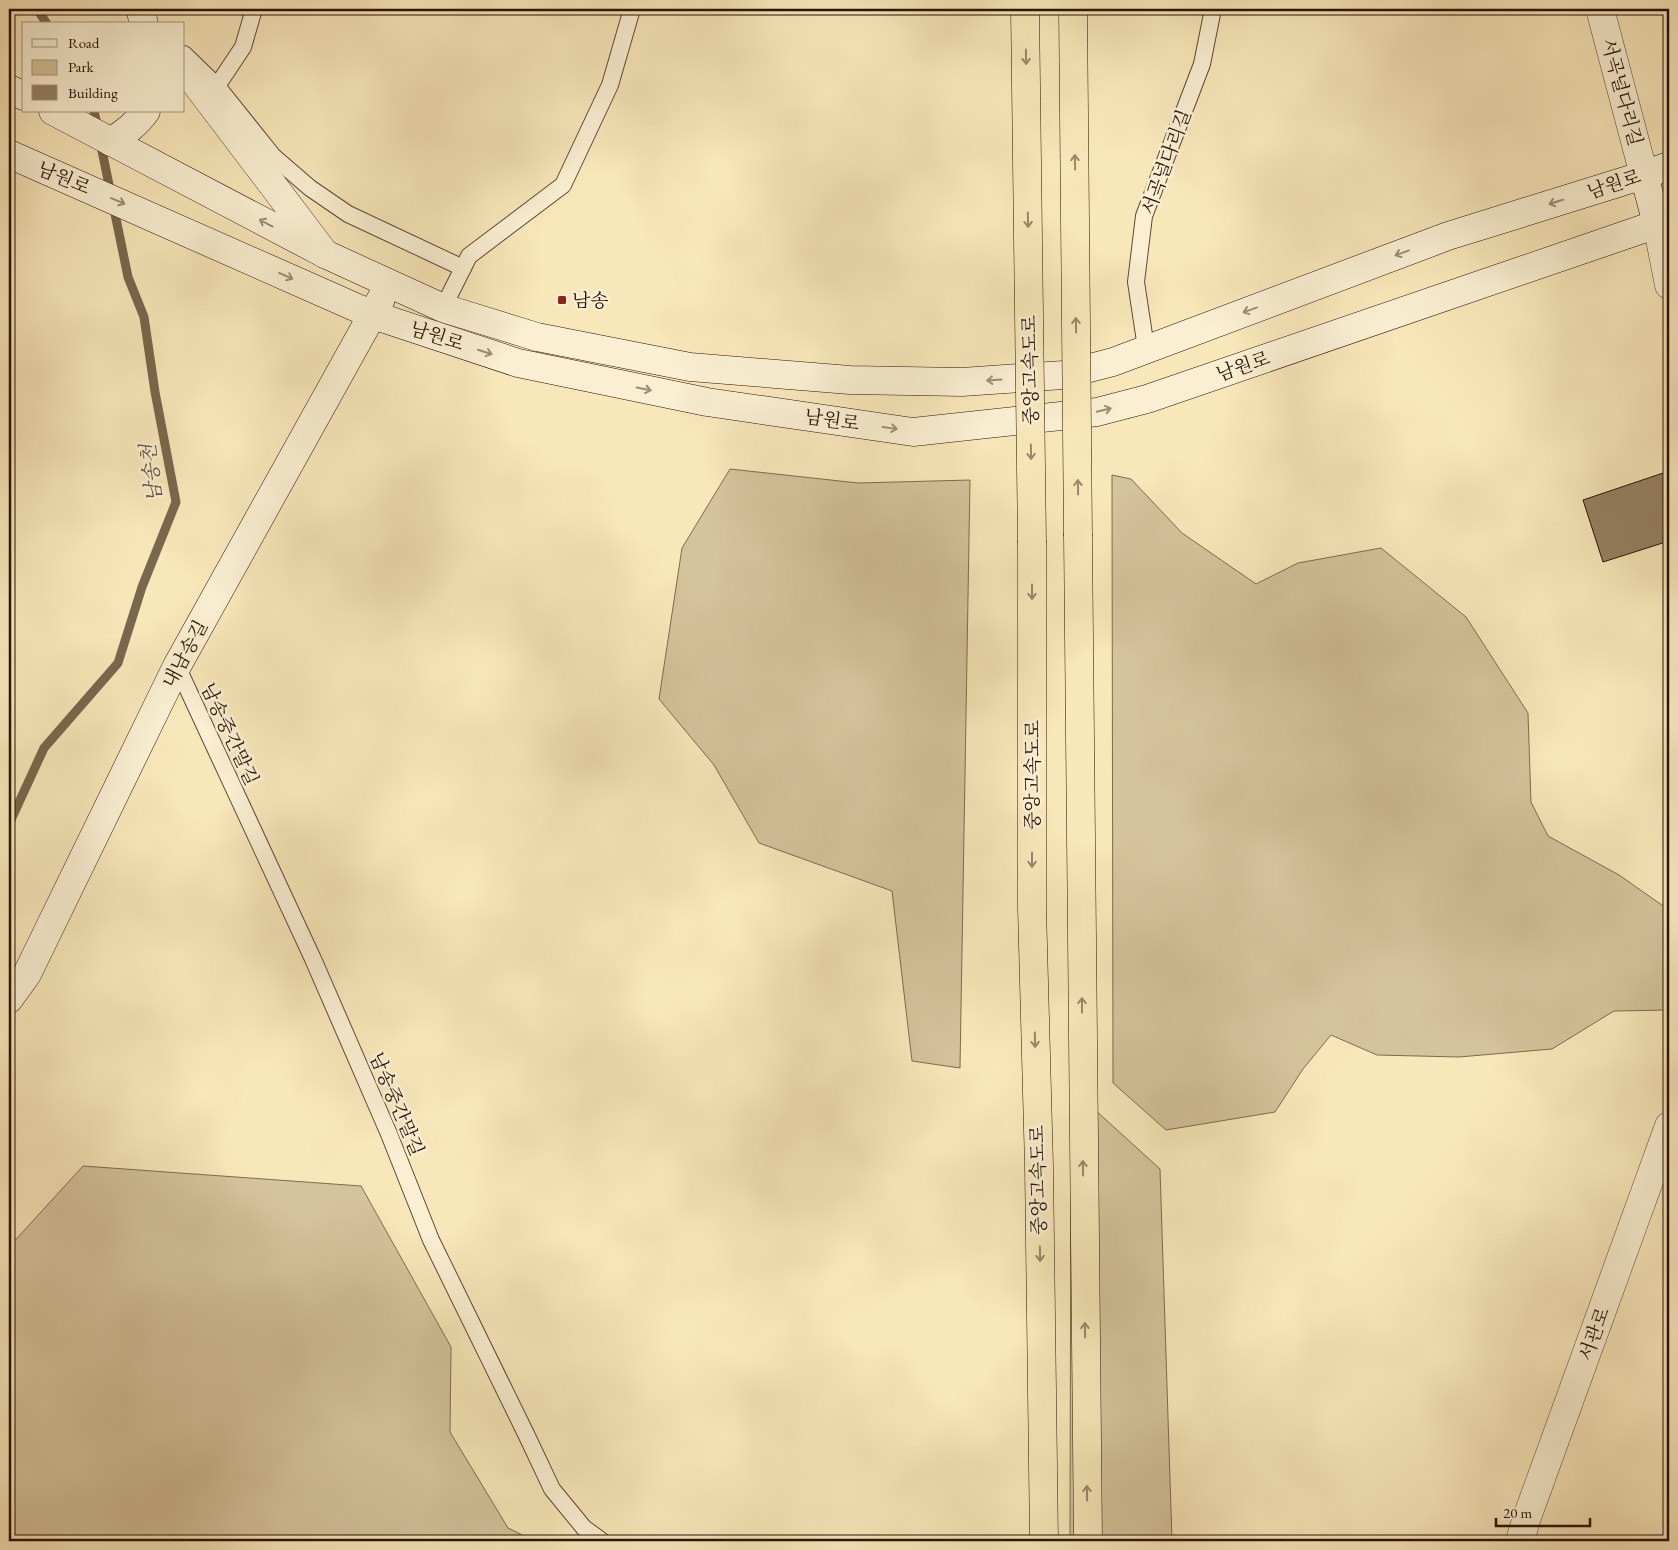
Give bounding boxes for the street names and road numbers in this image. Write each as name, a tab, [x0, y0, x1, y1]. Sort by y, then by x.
street label: 서곡널다리길	[1596, 36, 1648, 148]
street label: 서곡널다리길	[1135, 106, 1197, 218]
street label: 남원로	[34, 156, 94, 200]
street label: 남원로	[1584, 164, 1644, 204]
street label: 중앙고속도로	[1017, 315, 1043, 425]
street label: 남원로	[407, 316, 467, 356]
street label: 남원로	[1213, 345, 1273, 387]
street label: 남원로	[803, 404, 861, 436]
street label: 내남송길	[157, 616, 213, 692]
street label: 남송중간말길	[195, 679, 265, 789]
street label: 중앙고속도로	[1020, 720, 1045, 830]
street label: 남송중간말길	[364, 1048, 430, 1160]
street label: 중앙고속도로	[1025, 1125, 1051, 1235]
street label: 서관로	[1573, 1304, 1615, 1364]

